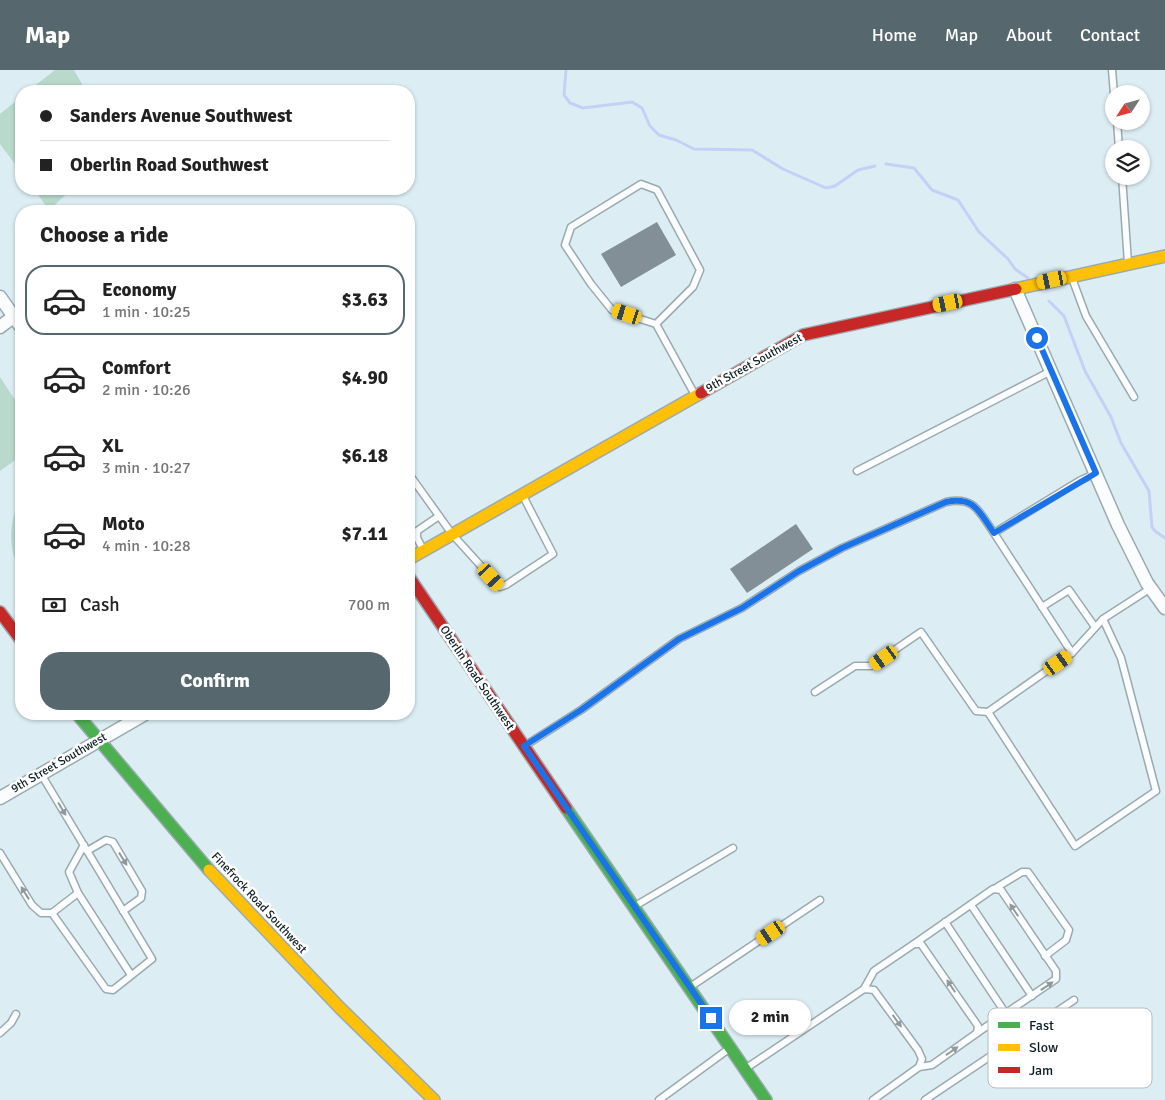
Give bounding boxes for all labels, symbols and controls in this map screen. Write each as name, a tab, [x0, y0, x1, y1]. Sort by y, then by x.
text: Map	[25, 20, 70, 50]
text: Home	[872, 24, 917, 46]
text: Map	[945, 24, 978, 46]
text: About	[1006, 24, 1052, 46]
text: Contact	[1080, 24, 1140, 46]
north arrow	[1105, 85, 1150, 130]
map controls	[1105, 85, 1150, 185]
text: Sanders Avenue Southwest	[70, 104, 292, 128]
button: layers	[1105, 140, 1150, 185]
text: Oberlin Road Southwest	[70, 153, 269, 177]
text: Choose a ride	[40, 221, 168, 248]
car	[1035, 270, 1068, 290]
icon: car	[42, 278, 87, 323]
text: Economy	[102, 278, 176, 302]
text: $3.63	[342, 288, 388, 312]
car	[931, 293, 964, 313]
text: 1 min · 10:25	[102, 302, 191, 322]
car	[610, 302, 643, 326]
route start	[1026, 327, 1048, 349]
street label: 9th Street Southwest	[703, 330, 805, 396]
icon: car	[42, 356, 87, 401]
text: Comfort	[102, 356, 171, 380]
text: $4.90	[342, 366, 388, 390]
text: 2 min · 10:26	[102, 380, 191, 400]
icon: car	[42, 434, 87, 479]
text: XL	[102, 434, 124, 458]
text: $6.18	[342, 444, 388, 468]
text: 3 min · 10:27	[102, 458, 191, 478]
icon: car	[42, 512, 87, 557]
text: Moto	[102, 512, 145, 536]
text: $7.11	[342, 522, 388, 546]
text: 4 min · 10:28	[102, 536, 191, 556]
car	[475, 561, 506, 593]
icon: cash	[40, 591, 68, 619]
text: Cash	[80, 593, 120, 617]
text: 700 m	[348, 595, 390, 615]
street label: Oberlin Road Southwest	[436, 623, 518, 733]
car	[867, 643, 900, 673]
car	[1041, 648, 1074, 678]
button: Confirm	[40, 652, 390, 710]
street label: 9th Street Southwest	[9, 730, 109, 796]
one-way arrow	[58, 803, 67, 816]
street label: Finefrock Road Southwest	[208, 849, 310, 957]
one-way arrow	[118, 853, 128, 866]
one-way arrow	[20, 886, 29, 899]
one-way arrow	[1010, 903, 1019, 916]
car	[754, 918, 787, 948]
one-way arrow	[946, 979, 956, 993]
one-way arrow	[1040, 981, 1053, 991]
callout: 2 min	[728, 1000, 811, 1036]
route end	[700, 1007, 722, 1029]
text: 2 min	[751, 1007, 789, 1027]
legend	[988, 1008, 1152, 1088]
one-way arrow	[892, 1014, 902, 1028]
text: Fast	[1029, 1017, 1054, 1034]
text: Slow	[1029, 1039, 1058, 1056]
one-way arrow	[945, 1046, 959, 1056]
text: Jam	[1029, 1062, 1053, 1079]

